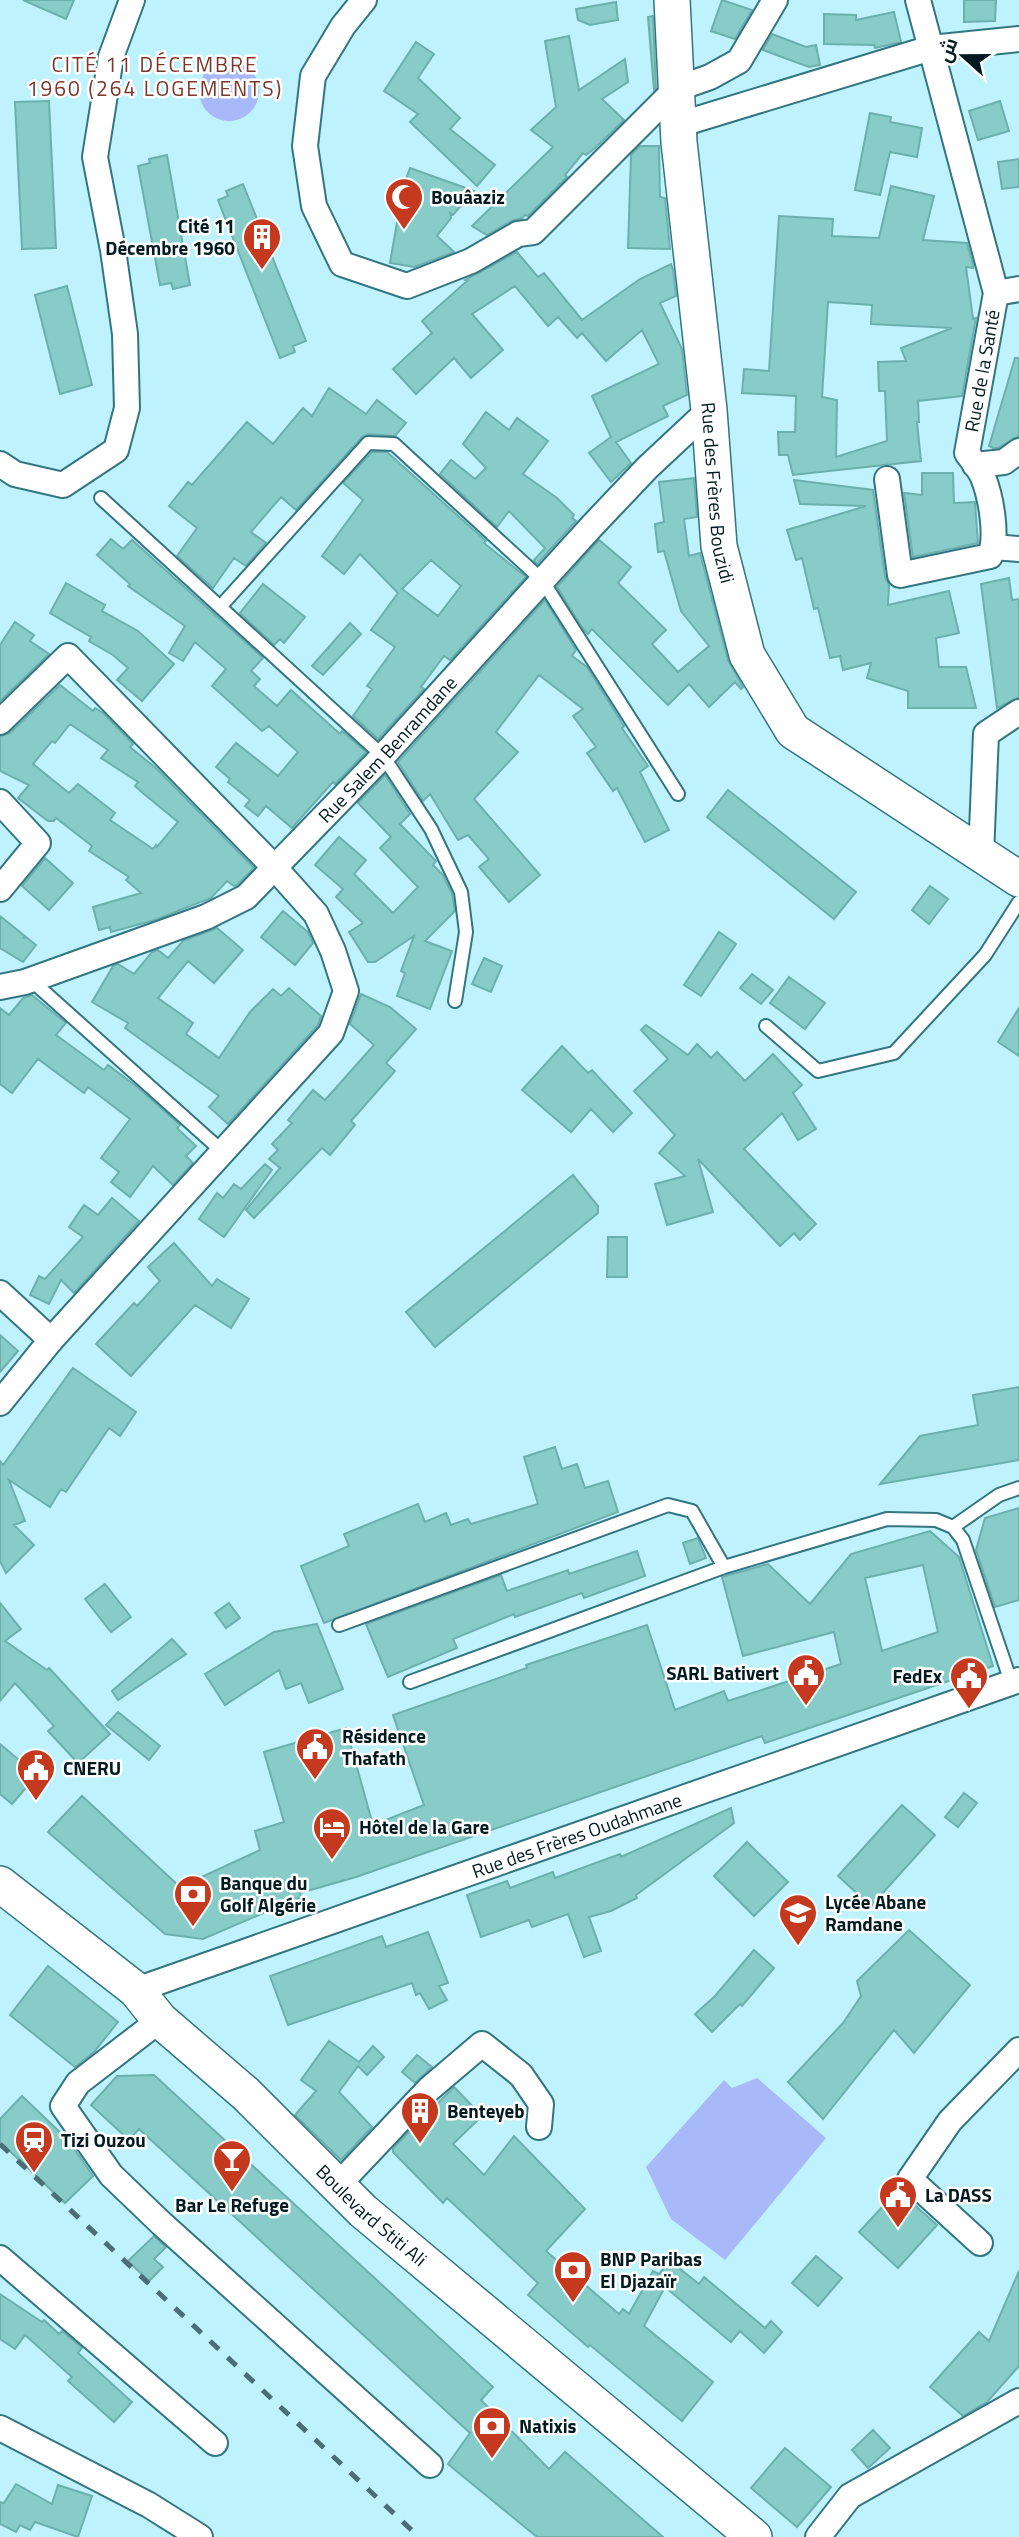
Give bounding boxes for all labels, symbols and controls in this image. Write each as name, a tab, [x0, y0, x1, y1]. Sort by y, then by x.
north arrow	[928, 21, 998, 91]
text: ش	[929, 33, 965, 66]
district label: CITÉ 11 DÉCEMBRE 1960 (264 LOGEMENTS)	[27, 48, 283, 104]
mosque icon: Bouâaziz	[383, 176, 425, 231]
place label: Bouâaziz	[431, 182, 505, 211]
place label: Cité 11 Décembre 1960	[105, 211, 235, 262]
building icon: Cité 11 Décembre 1960	[241, 216, 283, 271]
street label: Rue de la Santé	[956, 307, 1007, 434]
street label: Rue des Frères Bouzidi	[694, 401, 743, 586]
street label: Rue Salem Benramdane	[311, 669, 463, 829]
public building icon: SARL Bativert	[785, 1652, 827, 1707]
public building icon: FedEx	[948, 1655, 990, 1710]
place label: SARL Bativert	[666, 1658, 779, 1687]
place label: FedEx	[893, 1661, 942, 1690]
place label: Résidence Thafath	[342, 1721, 426, 1772]
public building icon: Résidence Thafath	[294, 1726, 336, 1781]
public building icon: CNERU	[15, 1747, 57, 1802]
place label: CNERU	[63, 1753, 121, 1782]
street label: Rue des Frères Oudahmane	[468, 1785, 685, 1885]
hotel icon: Hôtel de la Gare	[311, 1806, 353, 1861]
place label: Hôtel de la Gare	[359, 1812, 489, 1841]
place label: Banque du Golf Algérie	[220, 1868, 316, 1919]
bank icon: Banque du Golf Algérie	[172, 1873, 214, 1928]
place label: Lycée Abane Ramdane	[825, 1887, 927, 1938]
school or university icon: Lycée Abane Ramdane	[777, 1892, 819, 1947]
building icon: Benteyeb	[399, 2090, 441, 2145]
place label: Benteyeb	[447, 2096, 525, 2125]
station icon: Tizi Ouzou	[13, 2119, 55, 2174]
place label: Tizi Ouzou	[61, 2125, 146, 2154]
bar icon: Bar Le Refuge	[211, 2138, 253, 2193]
street label: Boulevard Stiti Ali	[310, 2157, 434, 2273]
public building icon: La DASS	[877, 2174, 919, 2229]
place label: La DASS	[925, 2180, 992, 2209]
place label: Bar Le Refuge	[175, 2190, 289, 2219]
place label: BNP Paribas El Djazaïr	[600, 2244, 702, 2295]
bank icon: BNP Paribas El Djazaïr	[552, 2249, 594, 2304]
bank icon: Natixis	[471, 2405, 513, 2460]
place label: Natixis	[519, 2411, 577, 2440]

